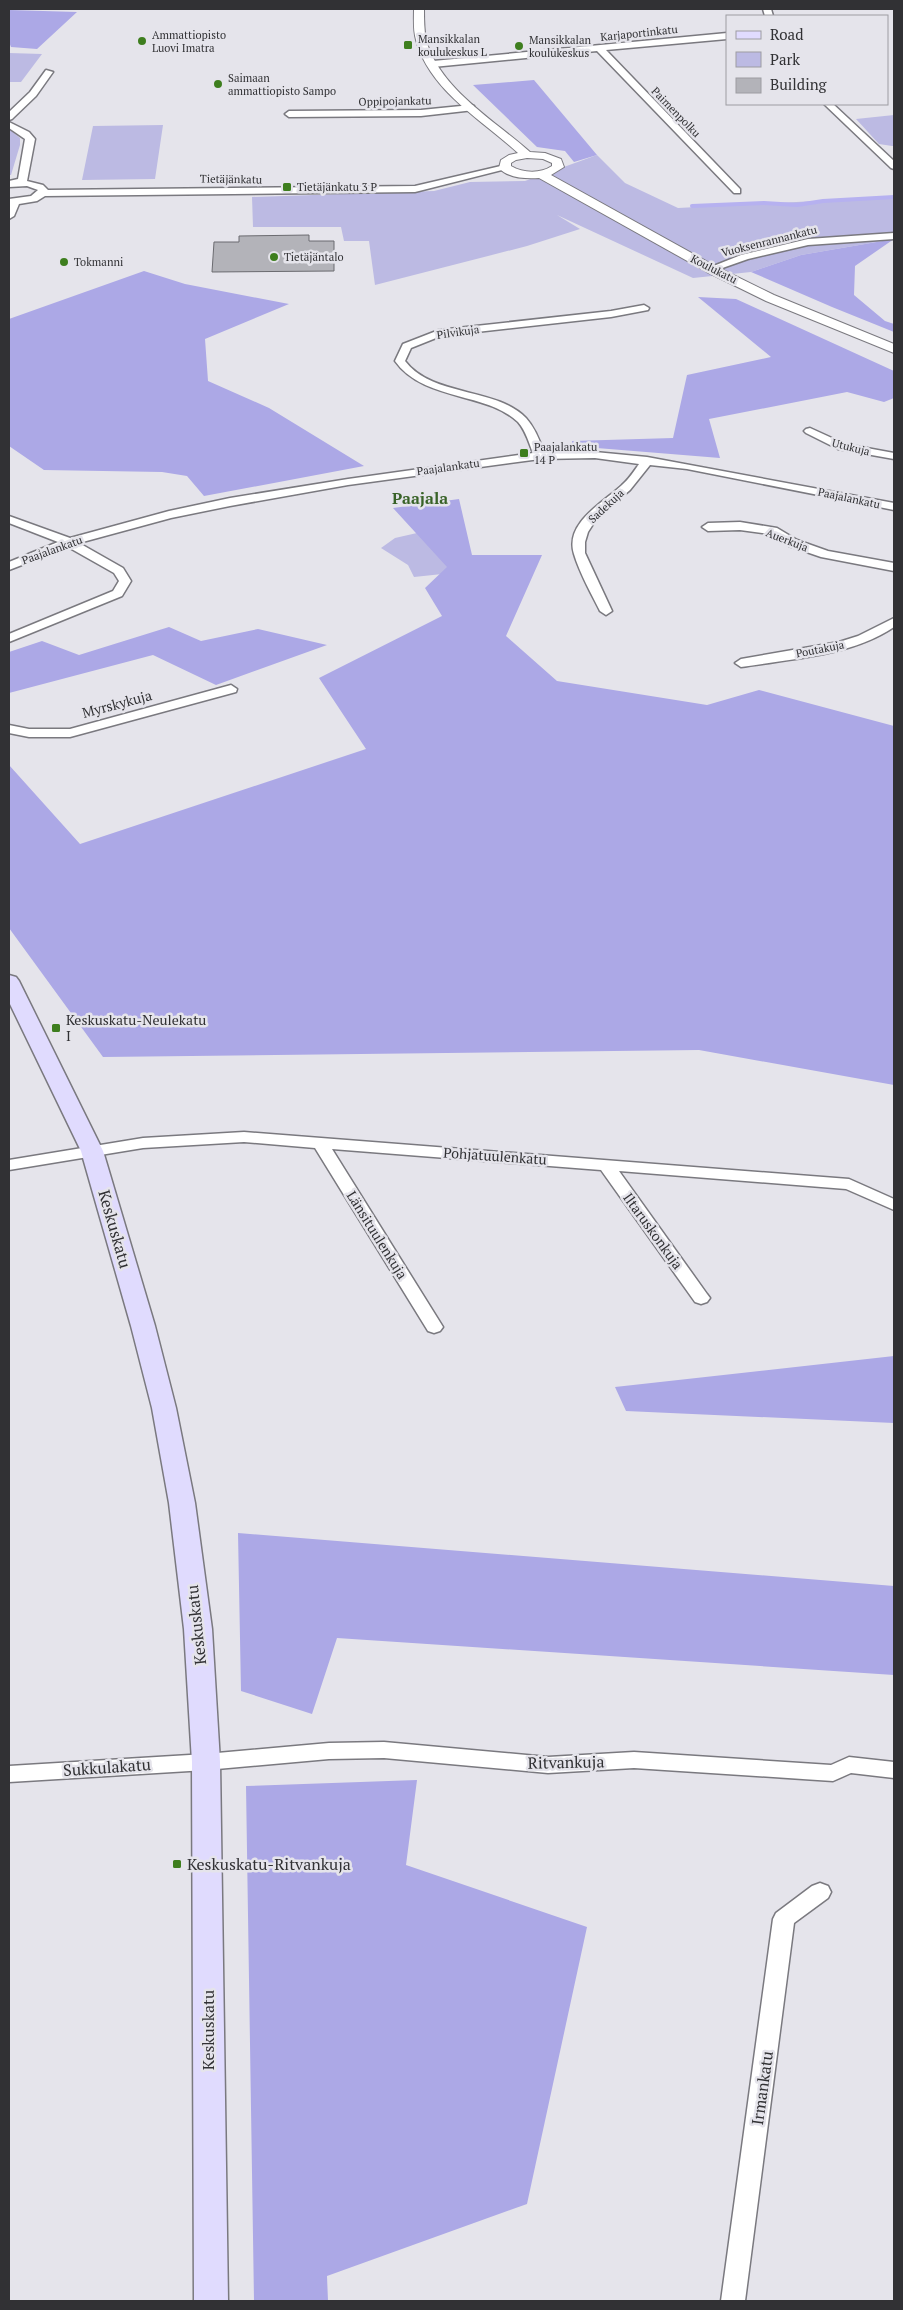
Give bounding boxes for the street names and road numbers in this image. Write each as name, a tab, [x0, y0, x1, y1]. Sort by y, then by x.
street label: Karjaportinkatu	[600, 22, 679, 44]
street label: Paimenpolku	[649, 84, 704, 141]
street label: Oppipojankatu	[358, 93, 432, 109]
street label: Tietäjänkatu	[200, 171, 263, 187]
street label: Vuoksenrannankatu	[720, 222, 819, 260]
street label: Koulukatu	[688, 251, 740, 287]
street label: Pilvikuja	[436, 322, 481, 342]
street label: Utukuja	[831, 436, 872, 459]
street label: Paajalankatu	[416, 456, 481, 478]
street label: Paajalankatu	[817, 485, 882, 512]
street label: Sadekuja	[585, 486, 627, 526]
street label: Auerkuja	[764, 526, 811, 555]
street label: Paajalankatu	[20, 532, 85, 567]
street label: Poutakuja	[795, 637, 846, 661]
street label: Myrskykuja	[80, 685, 154, 722]
street label: Pohjatuulenkatu	[443, 1142, 547, 1169]
street label: Keskuskatu	[93, 1187, 137, 1271]
street label: Länsituulenkuja	[343, 1187, 412, 1282]
street label: Iltaruskonkuja	[619, 1189, 688, 1273]
street label: Keskuskatu	[181, 1584, 211, 1666]
street label: Ritvankuja	[527, 1750, 605, 1774]
street label: Sukkulakatu	[62, 1753, 152, 1781]
street label: Keskuskatu	[197, 1990, 219, 2070]
street label: Irmankatu	[746, 2050, 778, 2126]

